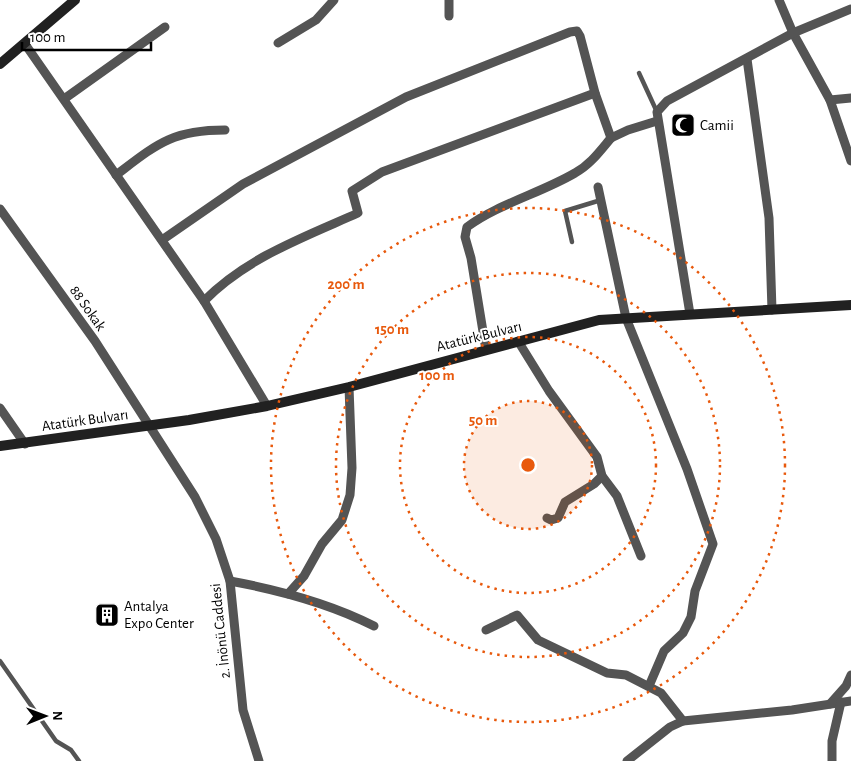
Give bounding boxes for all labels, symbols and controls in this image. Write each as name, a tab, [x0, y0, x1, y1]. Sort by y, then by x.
scale bar	[22, 20, 151, 52]
text: 100 m	[30, 30, 65, 45]
mosque icon: Camii	[670, 112, 696, 138]
place label: Camii	[700, 118, 734, 133]
text: 200 m	[327, 277, 365, 292]
street label: 88 Sokak	[67, 283, 108, 334]
street label: Atatürk Bulvarı	[435, 319, 523, 354]
text: 150 m	[375, 322, 409, 337]
text: 100 m	[419, 368, 455, 383]
street label: Atatürk Bulvarı	[41, 407, 129, 434]
text: 50 m	[469, 413, 497, 428]
centre of rings	[519, 456, 537, 474]
street label: 2. İnönü Caddesi	[206, 583, 233, 680]
place label: Antalya Expo Center	[124, 599, 194, 631]
building icon: Antalya Expo Center	[94, 602, 120, 628]
north arrow	[20, 691, 70, 741]
text: N	[50, 711, 64, 721]

